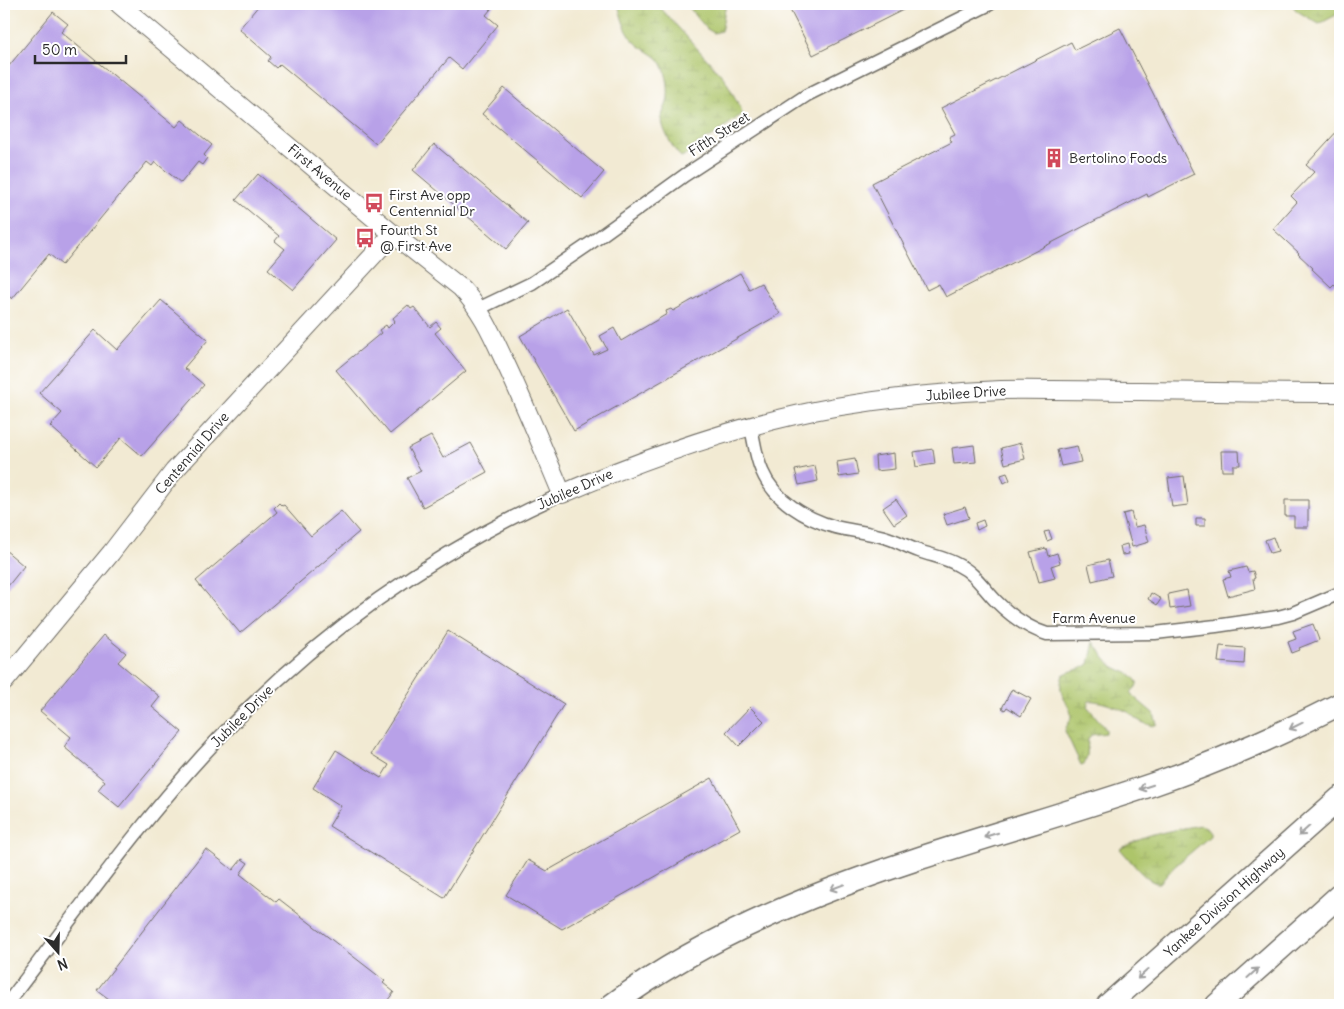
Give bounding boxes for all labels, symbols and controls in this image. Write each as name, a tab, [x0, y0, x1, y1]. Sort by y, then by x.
scale bar	[35, 32, 126, 64]
text: 50 m	[42, 40, 77, 59]
street label: Fifth Street	[685, 107, 753, 160]
street label: First Avenue	[284, 140, 356, 204]
building icon: Bertolino Foods	[1043, 147, 1065, 169]
place label: Bertolino Foods	[1069, 149, 1167, 167]
place label: First Ave opp Centennial Dr	[389, 186, 475, 220]
bus stop icon: First Ave opp Centennial Dr	[363, 192, 385, 214]
place label: Fourth St @ First Ave	[380, 221, 452, 255]
bus stop icon: Fourth St @ First Ave	[354, 227, 376, 249]
street label: Jubilee Drive	[925, 381, 1007, 405]
street label: Centennial Drive	[151, 408, 233, 498]
street label: Jubilee Drive	[534, 464, 616, 514]
street label: Farm Avenue	[1052, 609, 1136, 627]
street label: Jubilee Drive	[207, 681, 277, 751]
one-way arrow	[1289, 721, 1304, 731]
one-way arrow	[1138, 782, 1154, 792]
one-way arrow	[1297, 825, 1310, 836]
one-way arrow	[983, 831, 999, 841]
street label: Yankee Division Highway	[1160, 843, 1288, 961]
one-way arrow	[830, 883, 845, 892]
north arrow	[32, 926, 82, 976]
text: N	[55, 954, 70, 974]
one-way arrow	[1137, 968, 1150, 980]
one-way arrow	[1246, 968, 1259, 979]

